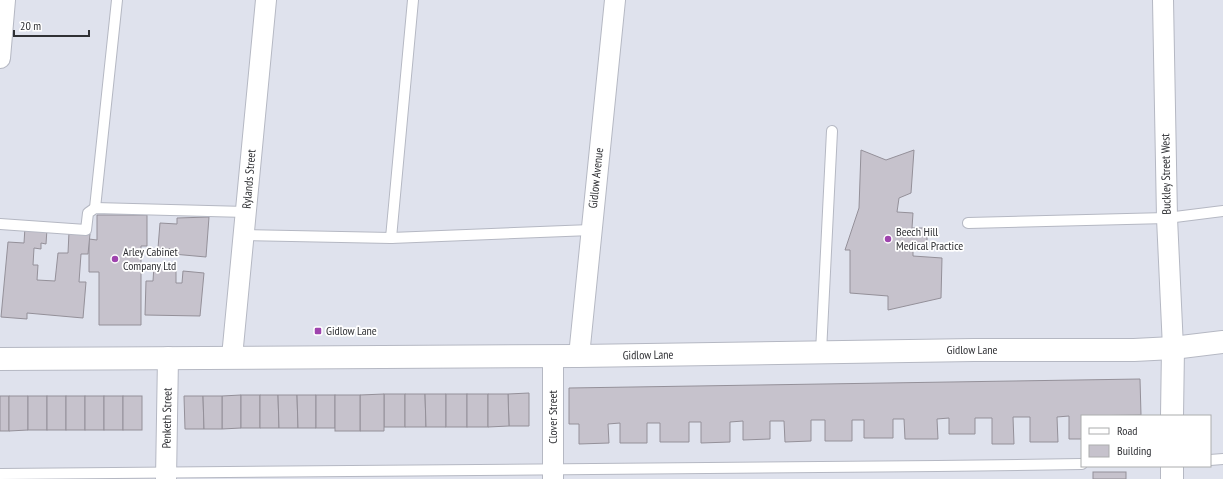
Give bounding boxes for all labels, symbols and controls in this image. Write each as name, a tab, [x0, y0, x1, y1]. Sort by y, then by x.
scale bar	[14, 12, 89, 38]
text: 20 m	[20, 18, 41, 33]
street label: Buckley Street West	[1157, 133, 1174, 215]
street label: Gidlow Avenue	[585, 147, 606, 209]
street label: Rylands Street	[238, 148, 259, 209]
place label: Beech Hill Medical Practice	[896, 224, 963, 253]
marker: Beech Hill Medical Practice	[883, 234, 893, 244]
place label: Arley Cabinet Company Ltd	[123, 244, 178, 273]
marker: Arley Cabinet Company Ltd	[110, 254, 120, 264]
place label: Gidlow Lane	[326, 323, 377, 338]
marker: Gidlow Lane	[313, 326, 323, 336]
street label: Gidlow Lane	[947, 342, 997, 357]
street label: Gidlow Lane	[622, 347, 674, 362]
street label: Penketh Street	[158, 387, 175, 448]
street label: Clover Street	[545, 389, 560, 444]
legend	[1081, 415, 1211, 467]
text: Road	[1117, 423, 1137, 438]
text: Building	[1117, 443, 1152, 458]

